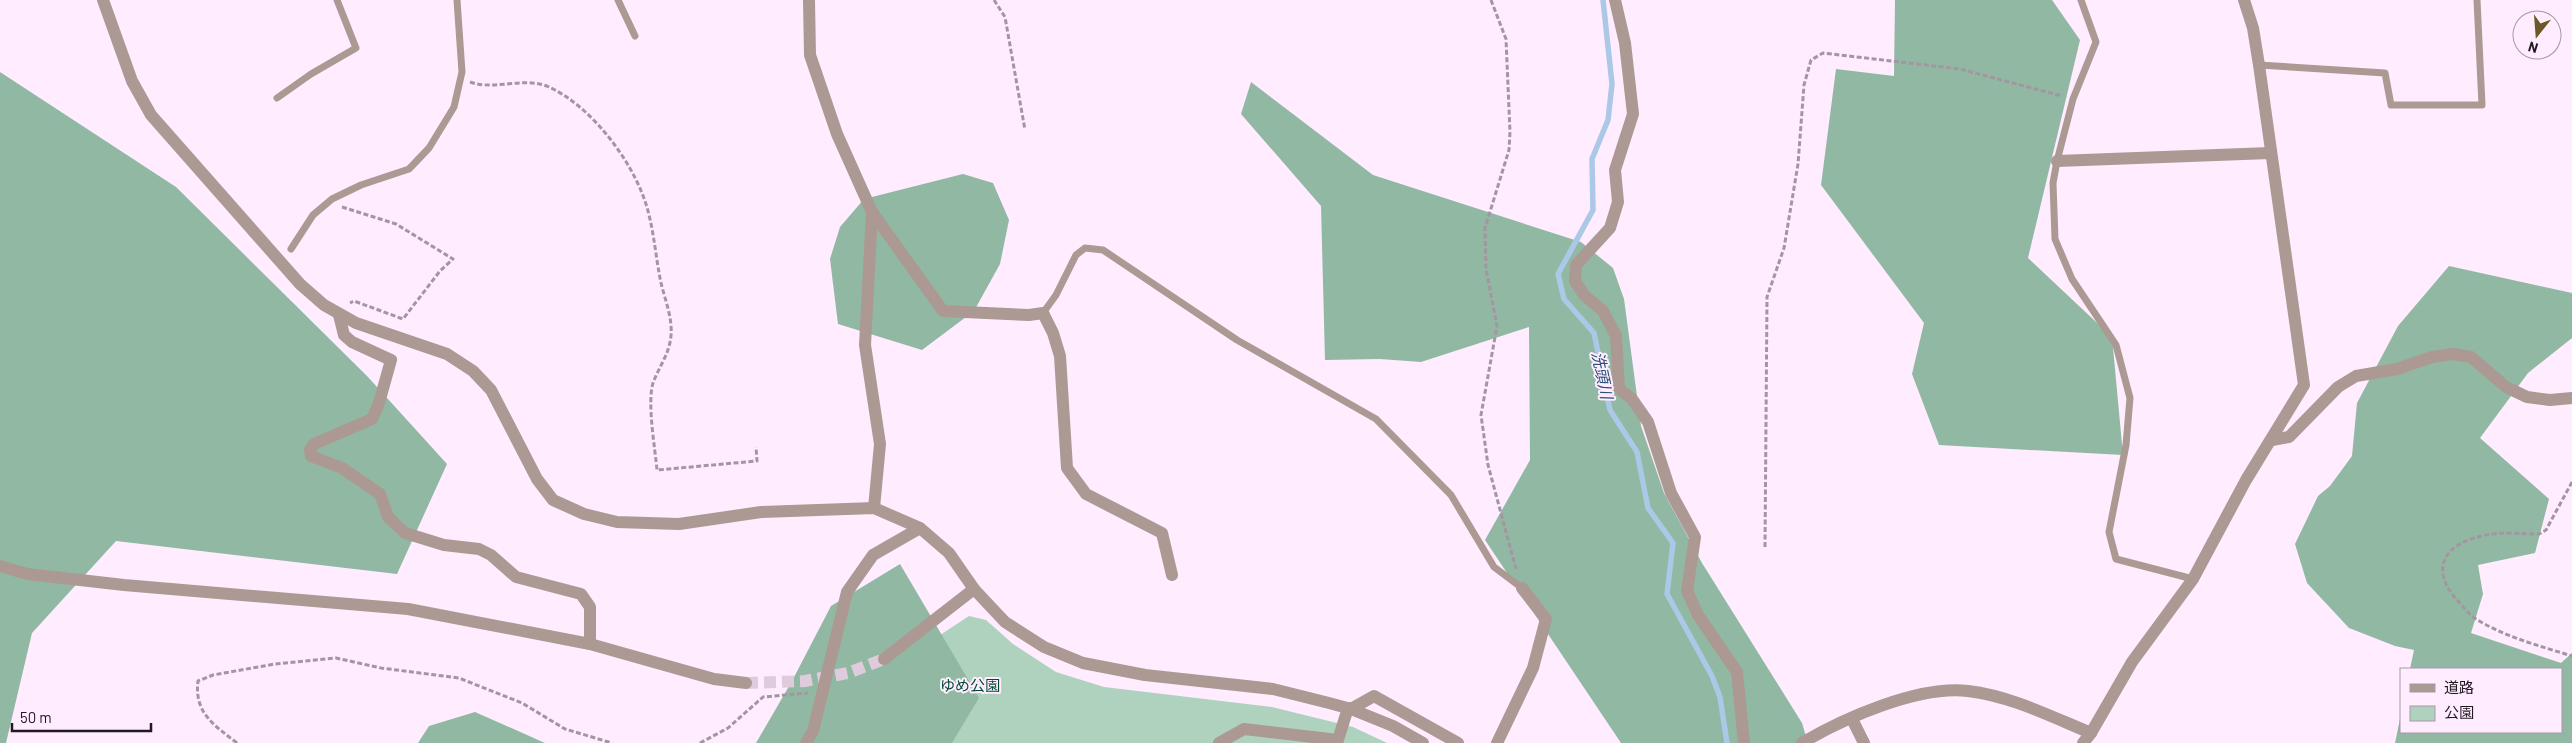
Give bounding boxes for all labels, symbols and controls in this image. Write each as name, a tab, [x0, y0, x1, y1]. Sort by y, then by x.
north arrow	[2512, 10, 2562, 60]
text: N	[2526, 38, 2540, 57]
water label: 洗頭川	[1589, 350, 1618, 402]
legend	[2400, 668, 2562, 733]
park label: ゆめ公園	[940, 676, 1000, 694]
text: 道路	[2444, 678, 2474, 696]
scale bar	[12, 700, 151, 732]
text: 公園	[2444, 703, 2474, 721]
text: 50 m	[20, 708, 52, 726]

